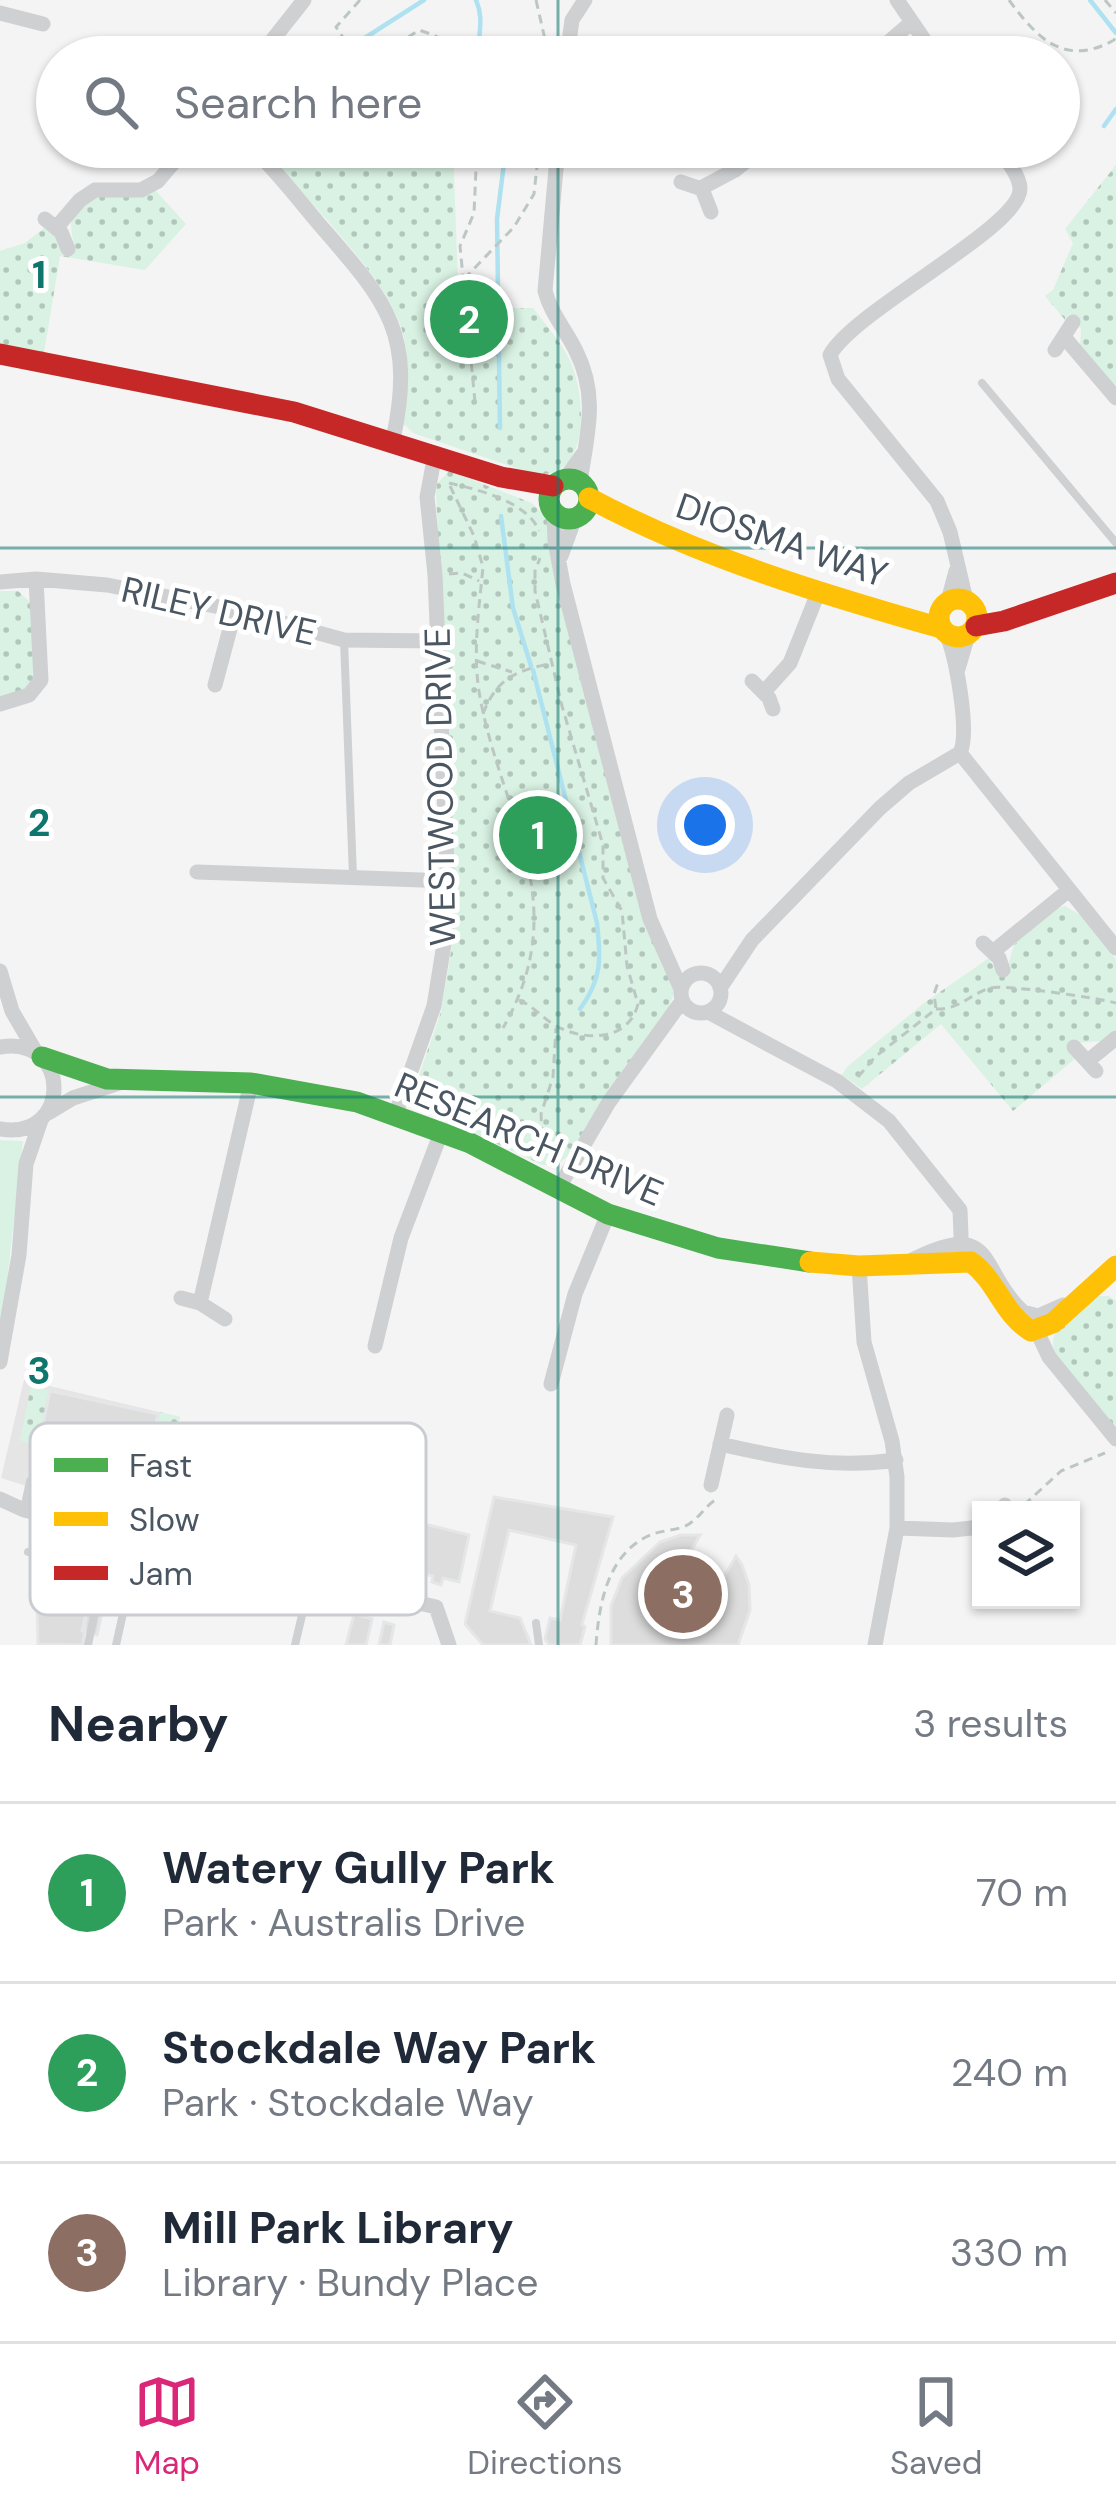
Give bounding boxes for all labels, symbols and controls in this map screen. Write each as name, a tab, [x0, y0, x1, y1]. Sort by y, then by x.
search box	[36, 36, 1080, 168]
icon: search	[78, 69, 144, 135]
text: Search here	[174, 73, 422, 132]
text: 1	[32, 249, 46, 300]
pin: 2	[430, 274, 508, 364]
street label: DIOSMA WAY	[670, 482, 894, 598]
street label: RILEY DRIVE	[117, 566, 321, 656]
street label: WESTWOOD DRIVE	[414, 627, 466, 947]
pin: 1	[499, 790, 577, 880]
your location	[675, 795, 735, 855]
text: 2	[28, 797, 50, 848]
street label: RESEARCH DRIVE	[388, 1061, 670, 1217]
text: 3	[27, 1345, 51, 1396]
legend	[30, 1423, 426, 1615]
text: Fast	[129, 1444, 192, 1487]
text: Slow	[129, 1498, 200, 1541]
map controls	[972, 1501, 1080, 1609]
button: layers	[972, 1501, 1080, 1609]
pin: 3	[644, 1549, 722, 1639]
text: Jam	[129, 1552, 193, 1595]
text: Nearby	[48, 1690, 229, 1757]
text: 3 results	[913, 1698, 1068, 1749]
text: Watery Gully Park	[162, 1838, 555, 1897]
text: 1	[80, 1867, 94, 1918]
text: 70 m	[976, 1867, 1068, 1918]
text: Park · Australis Drive	[162, 1897, 525, 1948]
text: Stockdale Way Park	[162, 2018, 596, 2077]
text: 2	[76, 2047, 98, 2098]
text: 240 m	[951, 2047, 1068, 2098]
text: Park · Stockdale Way	[162, 2077, 534, 2128]
text: Mill Park Library	[162, 2198, 514, 2257]
text: 3	[75, 2227, 99, 2278]
text: 330 m	[950, 2227, 1068, 2278]
text: Library · Bundy Place	[162, 2257, 538, 2308]
tab: Map	[134, 2369, 200, 2484]
tab: Directions	[467, 2369, 623, 2484]
tab: Saved	[890, 2369, 982, 2484]

